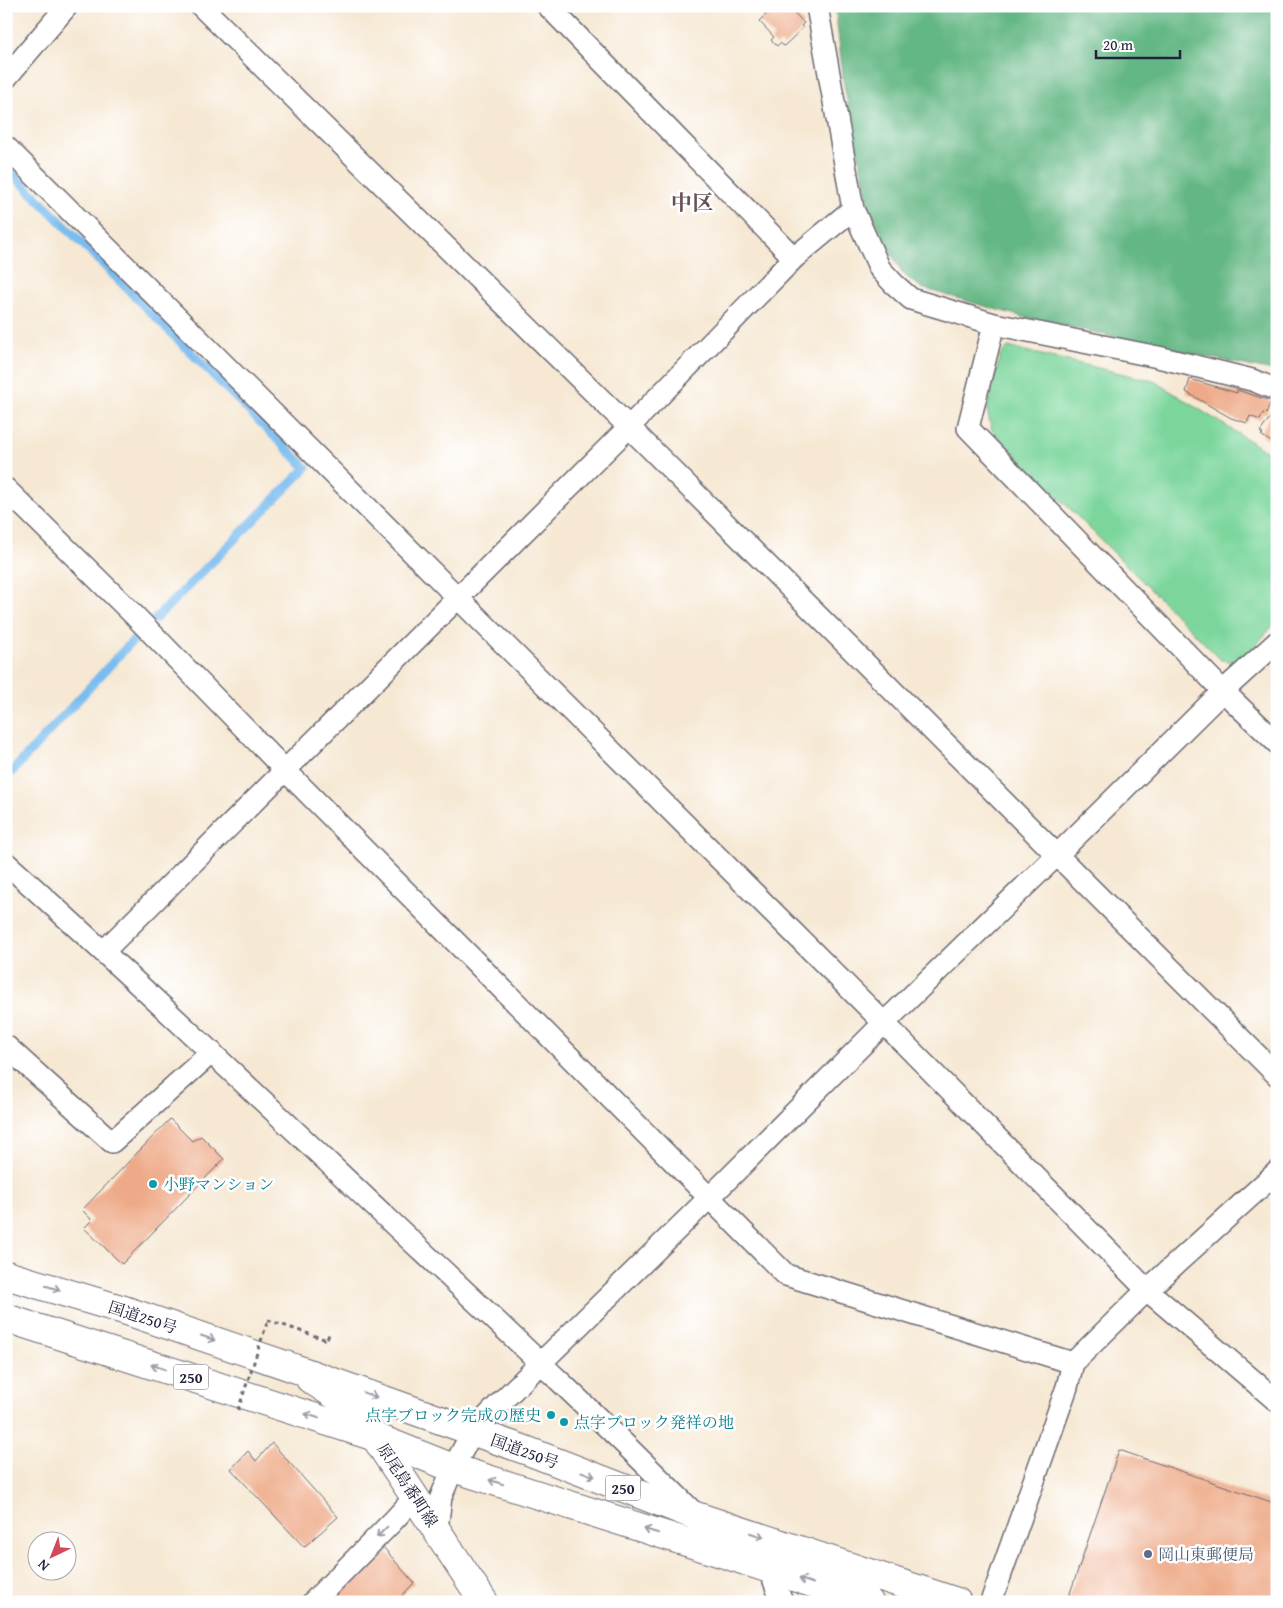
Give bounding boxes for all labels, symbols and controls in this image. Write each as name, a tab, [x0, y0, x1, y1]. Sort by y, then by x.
scale bar	[1096, 28, 1179, 60]
text: 20 m	[1103, 34, 1134, 55]
district label: 中区	[671, 187, 713, 218]
place label: 小野マンション	[163, 1172, 274, 1196]
marker: 小野マンション	[147, 1178, 159, 1190]
one-way arrow	[45, 1284, 61, 1294]
street label: 国道250号	[105, 1295, 181, 1339]
one-way arrow	[200, 1334, 216, 1344]
one-way arrow	[150, 1361, 166, 1371]
road number: 250	[174, 1364, 208, 1390]
one-way arrow	[361, 1391, 377, 1400]
place label: 点字ブロック完成の歴史	[365, 1403, 541, 1427]
marker: 点字ブロック完成の歴史	[545, 1409, 557, 1421]
place label: 点字ブロック発祥の地	[574, 1410, 734, 1434]
one-way arrow	[305, 1411, 321, 1421]
marker: 点字ブロック発祥の地	[558, 1416, 570, 1428]
street label: 国道250号	[487, 1428, 563, 1474]
street label: 原尾島番町線	[372, 1438, 444, 1532]
one-way arrow	[580, 1470, 595, 1480]
road number: 250	[606, 1476, 640, 1500]
one-way arrow	[488, 1477, 504, 1487]
one-way arrow	[376, 1526, 388, 1539]
one-way arrow	[644, 1526, 659, 1535]
north arrow	[28, 1530, 78, 1580]
one-way arrow	[749, 1531, 765, 1541]
place label: 岡山東郵便局	[1158, 1542, 1254, 1566]
marker: 岡山東郵便局	[1142, 1548, 1154, 1560]
text: N	[32, 1555, 53, 1576]
one-way arrow	[798, 1575, 814, 1585]

